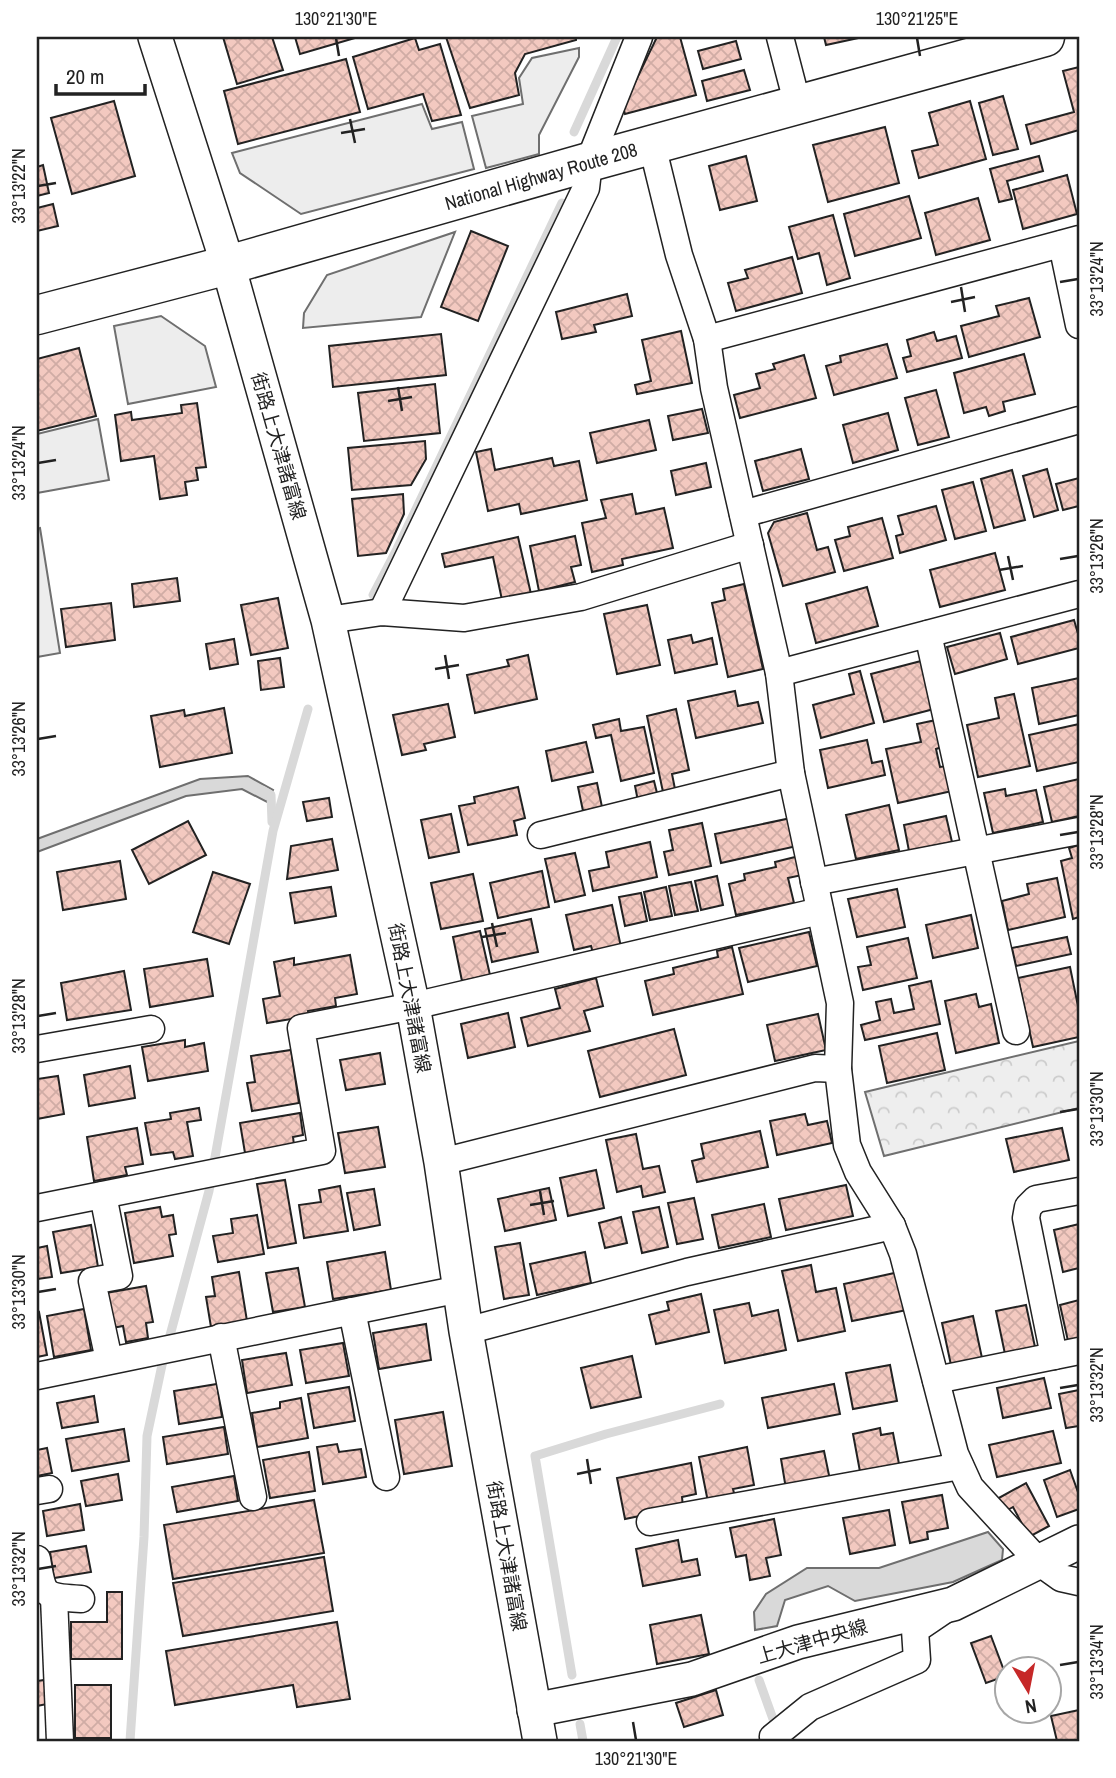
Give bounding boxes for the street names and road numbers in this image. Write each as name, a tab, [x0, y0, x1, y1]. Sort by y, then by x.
street label: National Highway Route 208	[442, 136, 640, 216]
street label: 街路上大津諸富線	[246, 369, 312, 523]
street label: 街路上大津諸富線	[383, 921, 437, 1075]
street label: 街路上大津諸富線	[481, 1479, 533, 1633]
street label: 上大津中央線	[754, 1613, 870, 1669]

